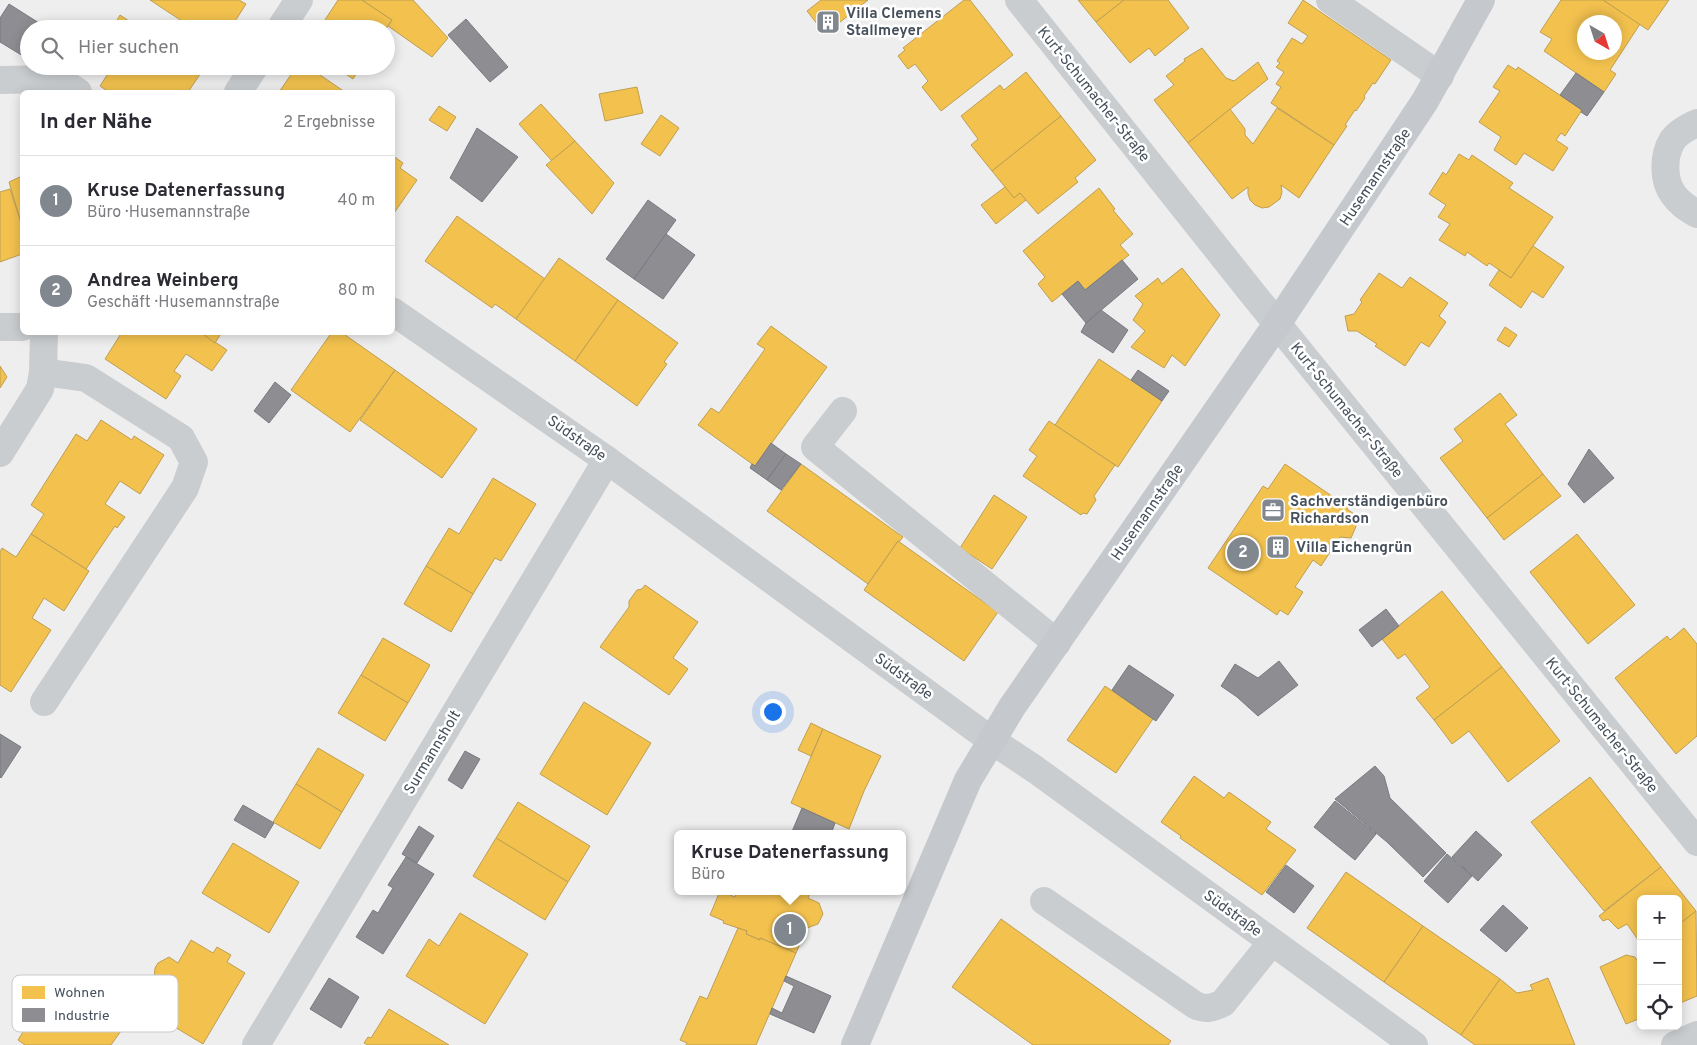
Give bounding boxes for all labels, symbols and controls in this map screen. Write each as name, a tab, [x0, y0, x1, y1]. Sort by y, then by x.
place label: Villa Clemens Stallmeyer	[846, 5, 942, 41]
building icon: Villa Clemens Stallmeyer	[815, 9, 841, 35]
north arrow	[1577, 15, 1622, 60]
search box	[20, 20, 395, 75]
street label: Kurt-Schumacher-Straße	[1032, 23, 1153, 166]
icon: search	[38, 34, 66, 62]
text: Hier suchen	[78, 36, 179, 60]
text: In der Nähe	[40, 109, 152, 136]
text: 2 Ergebnisse	[283, 113, 375, 133]
street label: Husemannstraße	[1337, 125, 1416, 230]
text: Kruse Datenerfassung	[87, 179, 285, 203]
text: 1	[53, 191, 59, 211]
text: 40 m	[337, 191, 375, 211]
text: Büro · Husemannstraße	[87, 203, 250, 223]
text: Andrea Weinberg	[87, 269, 239, 293]
text: 2	[51, 281, 61, 301]
text: 80 m	[338, 281, 375, 301]
text: Geschäft · Husemannstraße	[87, 293, 280, 313]
street label: Kurt-Schumacher-Straße	[1285, 339, 1406, 482]
street label: Südstraße	[543, 412, 609, 466]
street label: Husemannstraße	[1108, 461, 1189, 565]
place label: Sachverständigenbüro Richardson	[1290, 493, 1448, 529]
office icon: Sachverständigenbüro Richardson	[1260, 497, 1286, 523]
pin: 2	[1227, 534, 1259, 572]
building icon: Villa Eichengrün	[1265, 534, 1291, 560]
place label: Villa Eichengrün	[1296, 539, 1412, 558]
street label: Südstraße	[870, 650, 936, 705]
street label: Kurt-Schumacher-Straße	[1540, 654, 1661, 797]
your location	[760, 699, 786, 725]
street label: Surmannsholt	[401, 707, 466, 798]
popup	[674, 830, 906, 895]
text: Kruse Datenerfassung	[691, 841, 889, 865]
text: Büro	[691, 865, 725, 885]
street label: Südstraße	[1199, 887, 1265, 942]
map controls	[1637, 895, 1682, 1030]
button: +	[1637, 895, 1682, 940]
pin: 1	[774, 911, 806, 949]
button: −	[1637, 940, 1682, 985]
legend	[12, 975, 178, 1032]
text: Wohnen	[54, 985, 105, 1002]
button: locate	[1637, 985, 1682, 1030]
text: Industrie	[54, 1008, 109, 1025]

